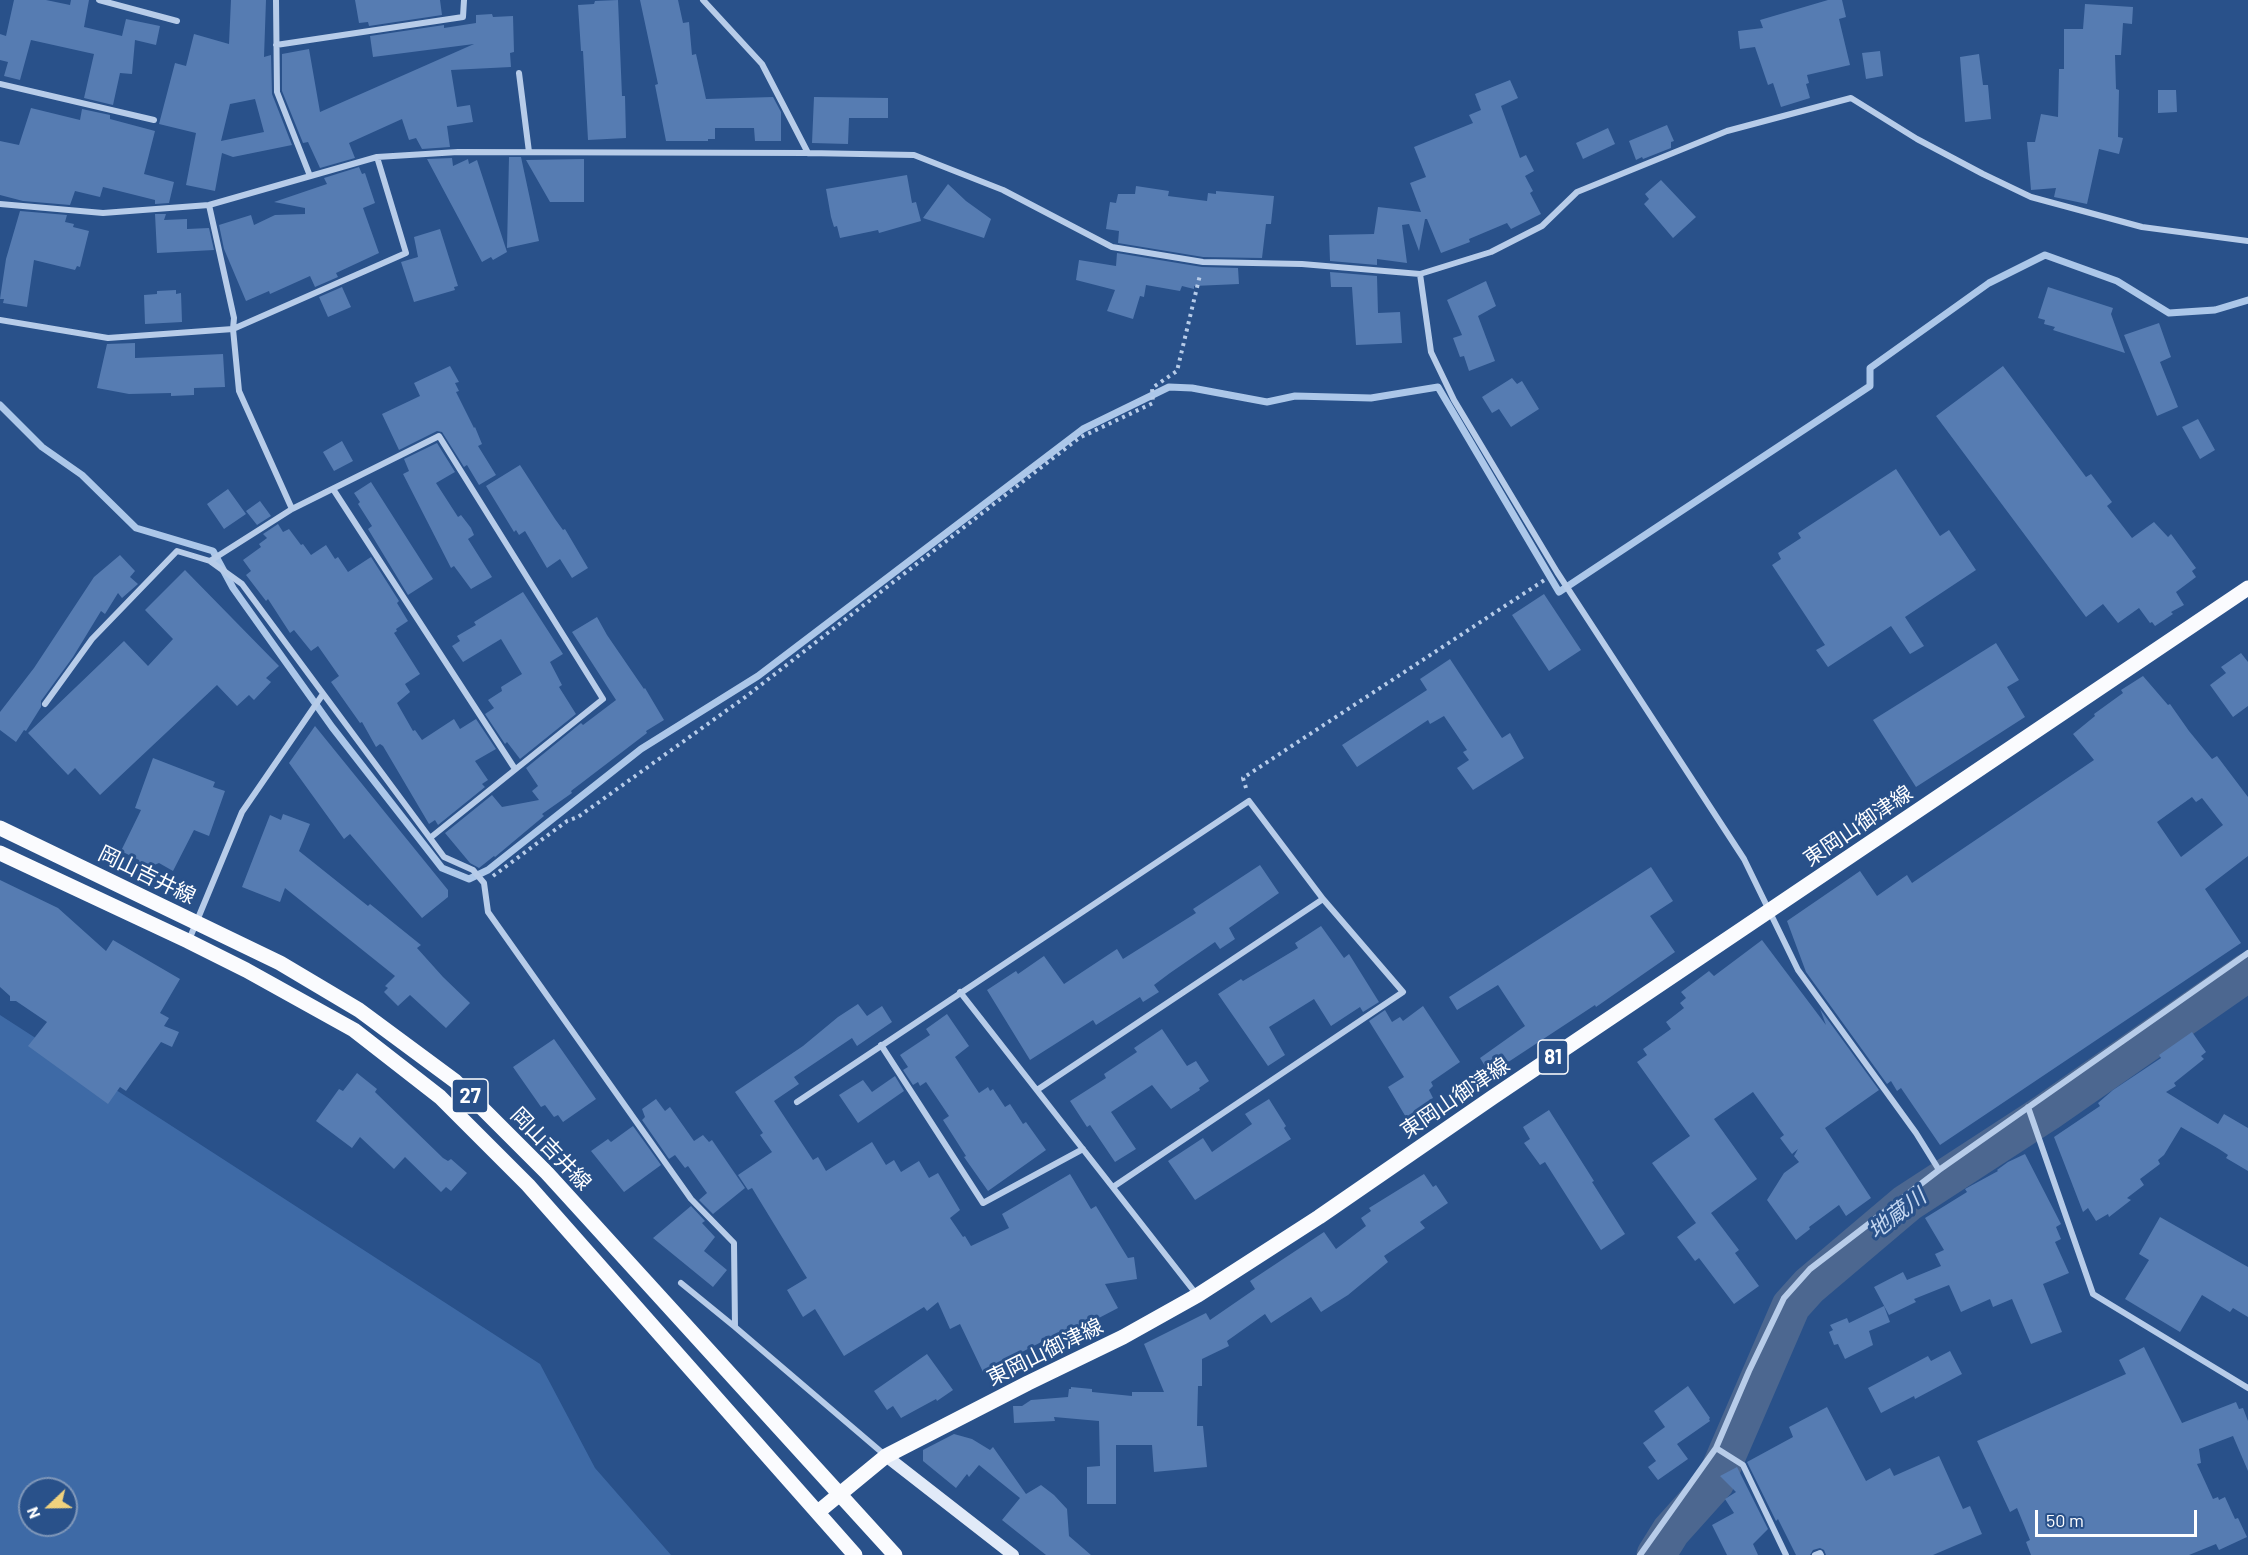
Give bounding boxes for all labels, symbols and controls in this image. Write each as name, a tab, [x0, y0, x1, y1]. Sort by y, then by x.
street label: 東岡山御津線	[1799, 780, 1917, 872]
street label: 岡山吉井線	[94, 841, 200, 909]
road number: 81	[1538, 1040, 1568, 1074]
street label: 東岡山御津線	[1396, 1052, 1514, 1144]
road number: 27	[452, 1079, 488, 1113]
street label: 岡山吉井線	[505, 1102, 597, 1196]
water label: 地蔵川	[1863, 1183, 1931, 1245]
street label: 東岡山御津線	[983, 1313, 1107, 1391]
north arrow	[18, 1477, 78, 1537]
scale bar	[2038, 1498, 2200, 1536]
text: N	[22, 1505, 44, 1522]
text: 50 m	[2046, 1509, 2084, 1531]

